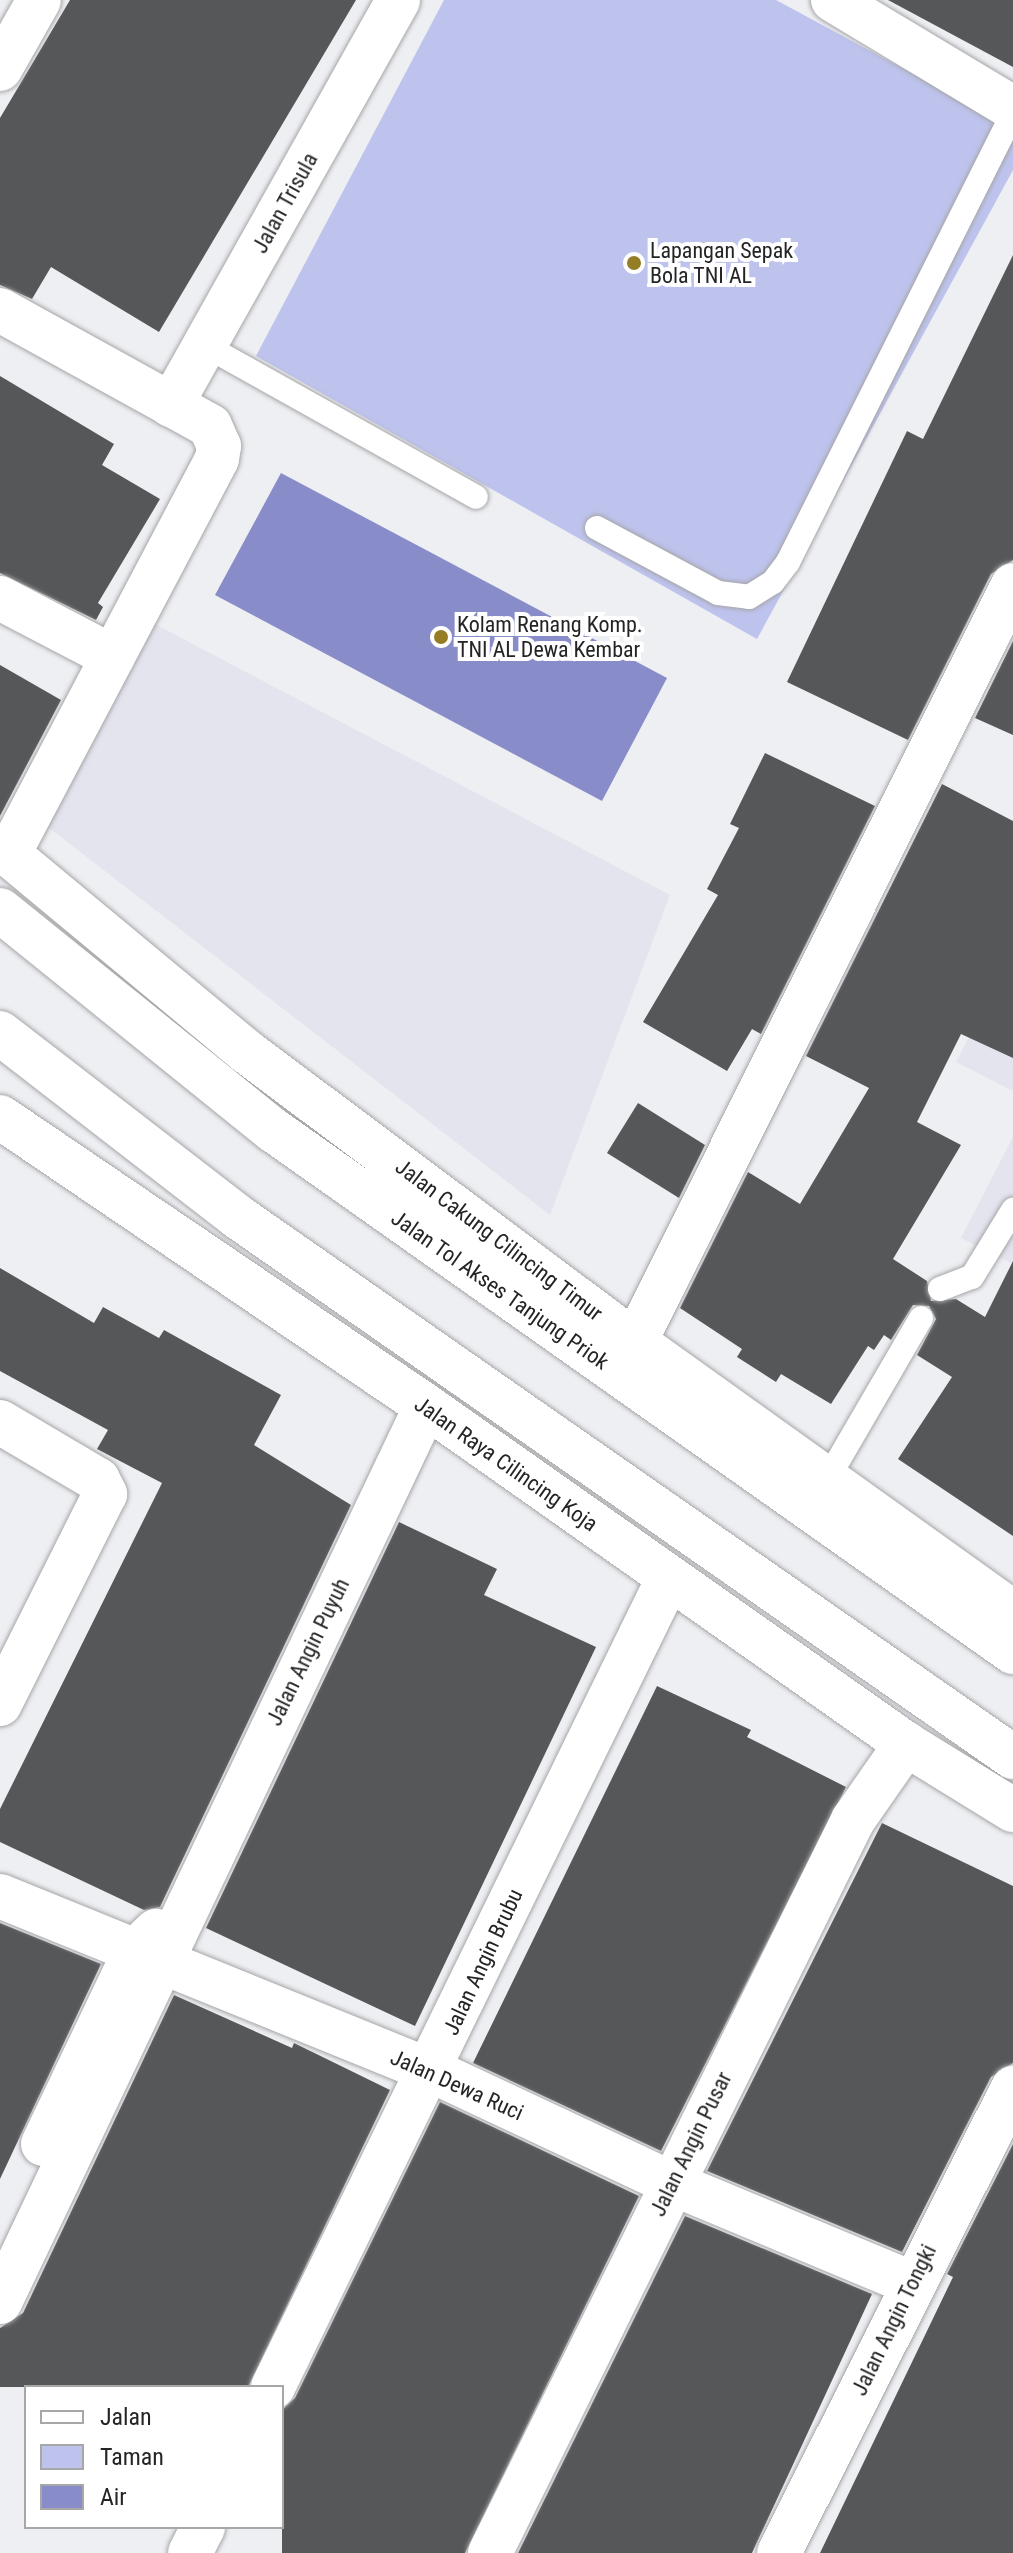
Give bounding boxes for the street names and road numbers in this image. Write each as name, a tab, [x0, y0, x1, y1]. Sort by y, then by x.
street label: Jalan Trisula	[247, 148, 323, 258]
street label: Jalan Cakung Cilincing Timur	[390, 1153, 608, 1327]
street label: Jalan Tol Akses Tanjung Priok	[386, 1204, 614, 1376]
street label: Jalan Raya Cilincing Koja	[409, 1391, 603, 1537]
street label: Jalan Angin Puyuh	[261, 1574, 355, 1730]
street label: Jalan Angin Brubu	[438, 1885, 528, 2039]
street label: Jalan Dewa Ruci	[386, 2044, 528, 2126]
street label: Jalan Angin Pusar	[645, 2067, 737, 2221]
street label: Jalan Angin Tongki	[846, 2240, 942, 2400]

